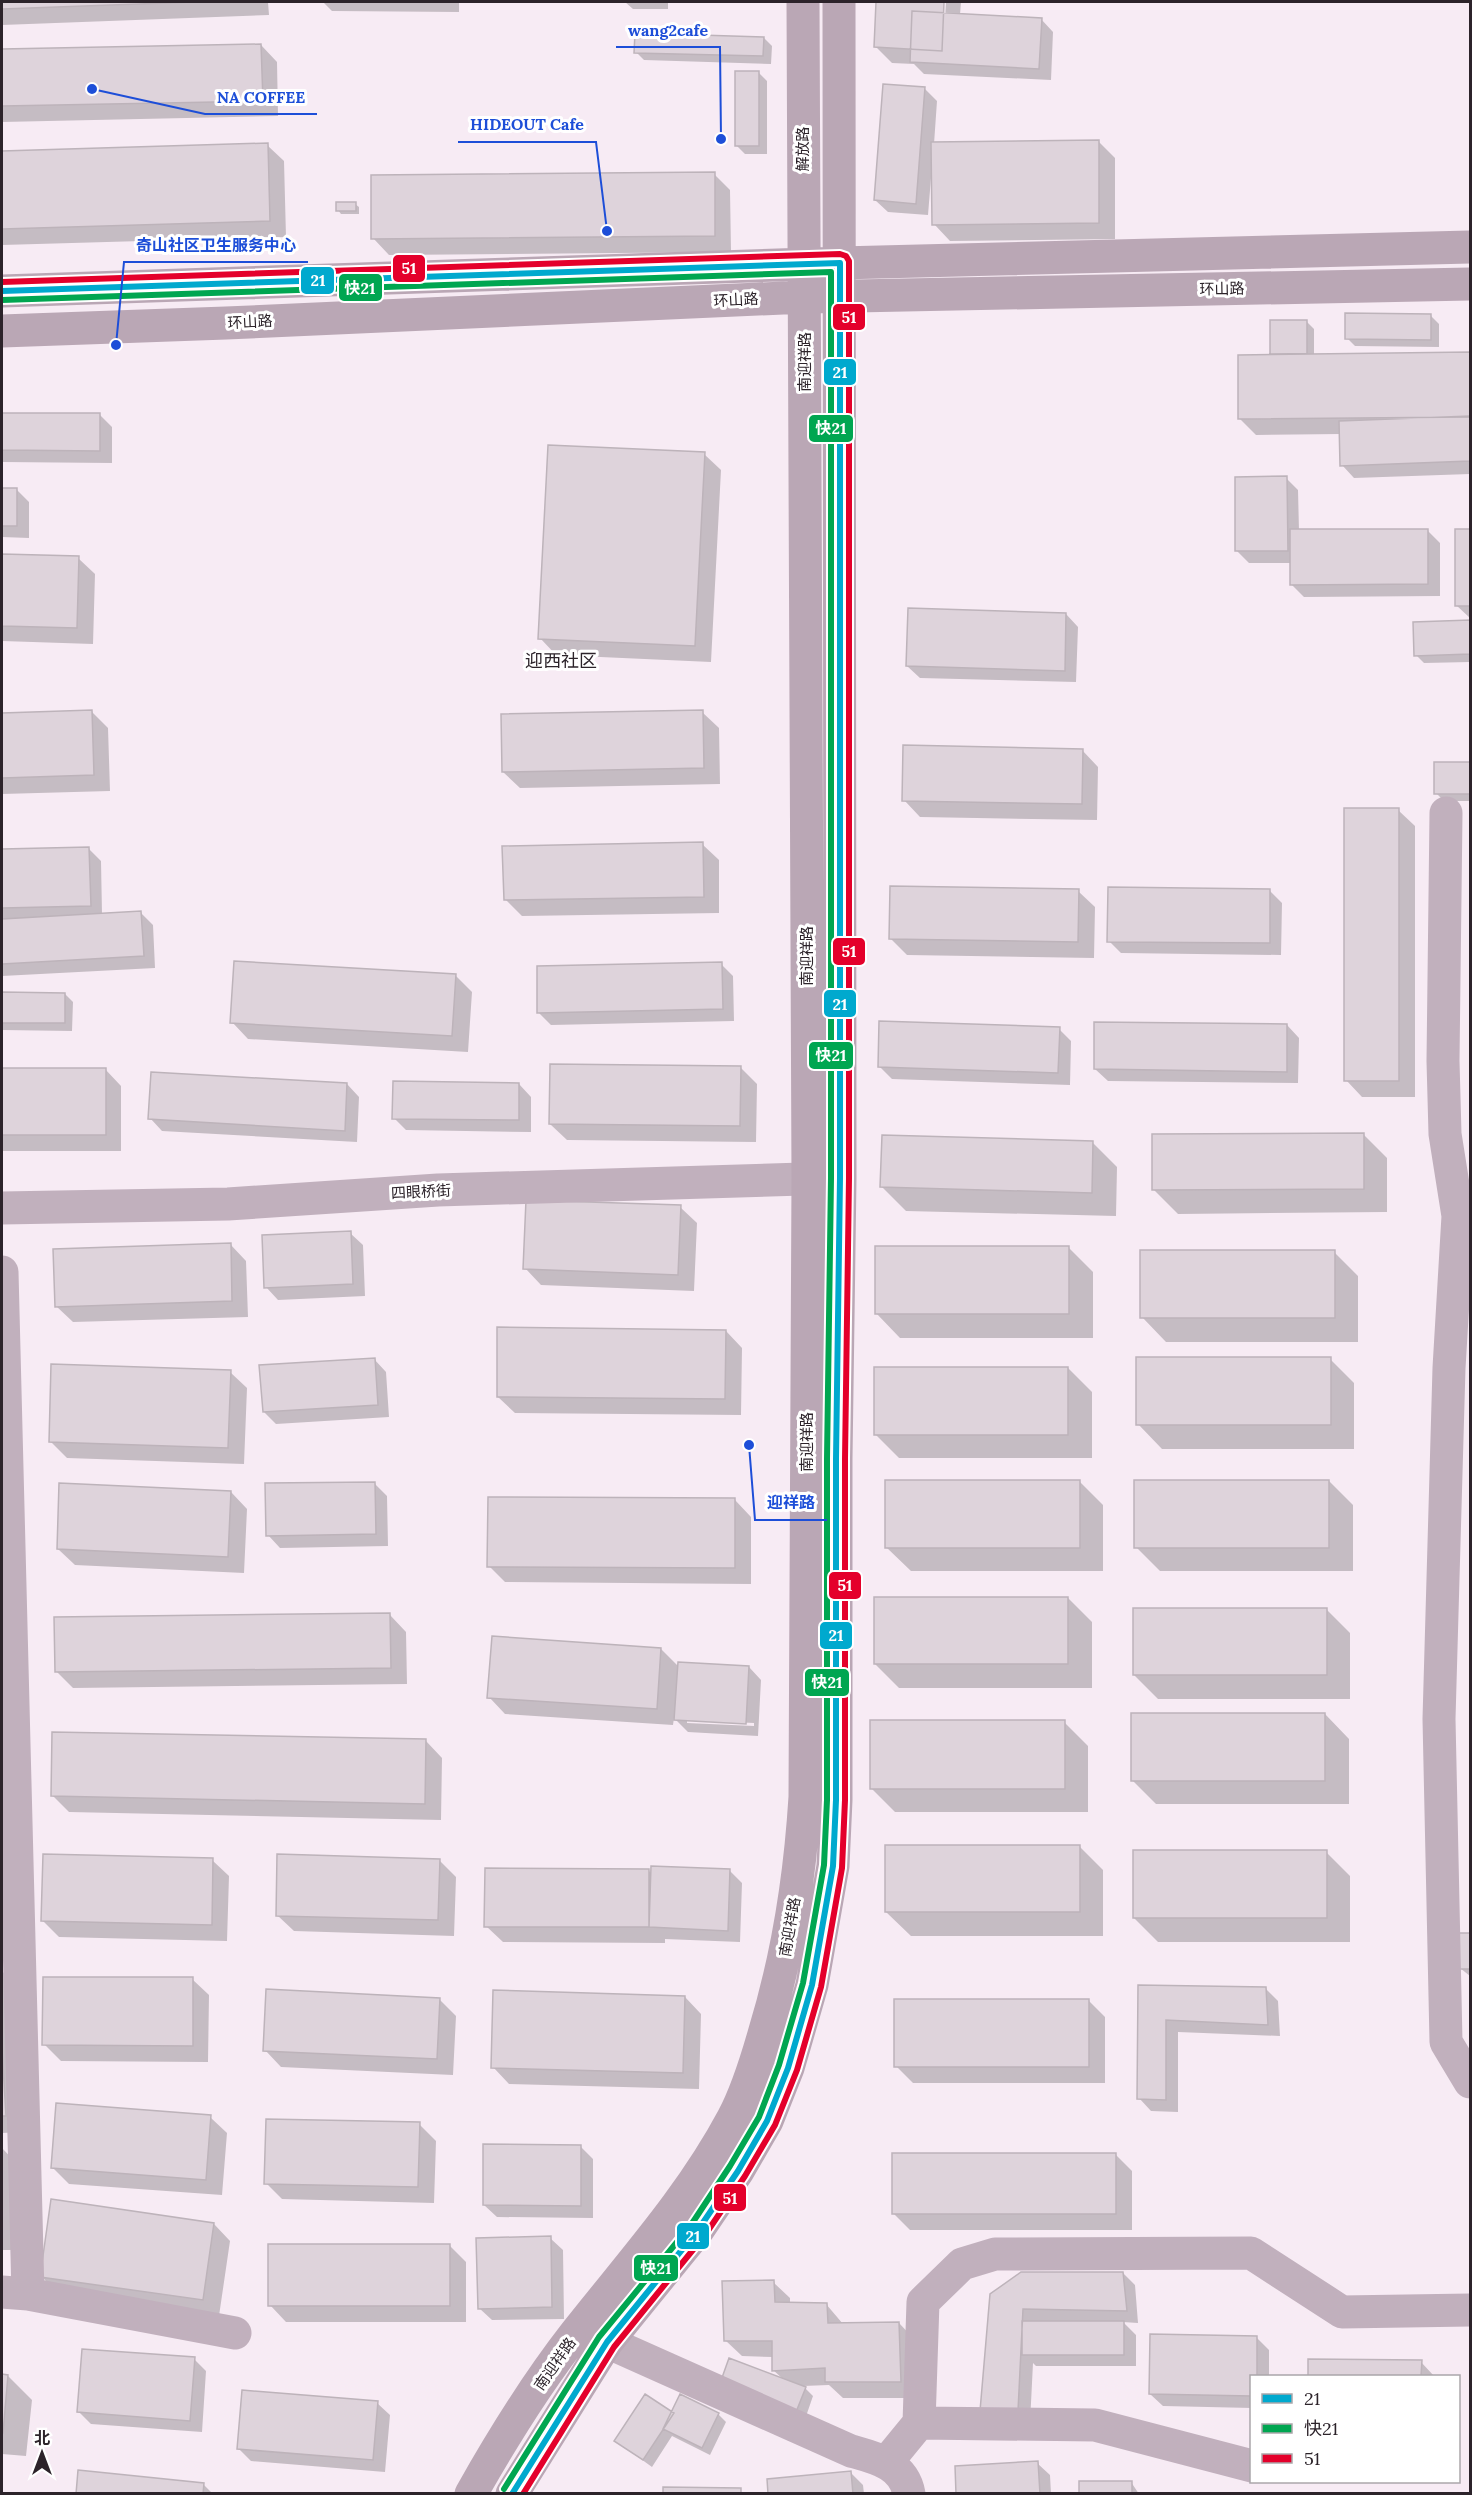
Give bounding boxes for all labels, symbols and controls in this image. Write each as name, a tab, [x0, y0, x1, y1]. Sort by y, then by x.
callout: wang2cafe	[616, 13, 720, 47]
text: wang2cafe	[628, 20, 708, 40]
callout: NA COFFEE	[205, 80, 317, 114]
text: NA COFFEE	[217, 87, 305, 107]
callout: HIDEOUT Cafe	[458, 108, 596, 142]
text: HIDEOUT Cafe	[470, 114, 584, 134]
street label: 解放路	[793, 126, 812, 172]
callout: 奇山社区卫生服务中心	[124, 228, 308, 262]
text: 奇山社区卫生服务中心	[136, 235, 296, 255]
line badge: 51	[392, 254, 426, 283]
text: 51	[401, 258, 417, 278]
line badge: 21	[300, 266, 335, 295]
text: 21	[310, 270, 326, 290]
line badge: 快21	[338, 273, 383, 302]
text: 快21	[344, 278, 376, 298]
street label: 环山路	[1199, 279, 1245, 298]
street label: 环山路	[713, 289, 759, 310]
line badge: 51	[832, 303, 866, 331]
text: 51	[841, 307, 857, 327]
street label: 环山路	[227, 311, 273, 332]
street label: 南迎祥路	[795, 332, 814, 392]
line badge: 21	[823, 358, 857, 386]
text: 21	[832, 362, 848, 382]
line badge: 快21	[808, 414, 854, 443]
text: 快21	[815, 418, 847, 438]
district label: 迎西社区	[525, 649, 597, 672]
street label: 南迎祥路	[797, 926, 816, 986]
line badge: 51	[832, 937, 866, 966]
text: 51	[841, 941, 857, 961]
line badge: 21	[823, 989, 857, 1018]
text: 21	[832, 994, 848, 1014]
line badge: 快21	[808, 1041, 854, 1070]
text: 快21	[815, 1045, 847, 1065]
street label: 四眼桥街	[391, 1180, 451, 1203]
street label: 南迎祥路	[797, 1412, 816, 1472]
callout: 迎祥路	[755, 1486, 827, 1520]
text: 迎祥路	[767, 1492, 815, 1512]
line badge: 51	[828, 1571, 862, 1600]
text: 51	[837, 1575, 853, 1595]
line badge: 21	[819, 1621, 853, 1650]
text: 21	[828, 1625, 844, 1645]
line badge: 快21	[804, 1668, 850, 1697]
text: 快21	[811, 1672, 843, 1692]
street label: 南迎祥路	[775, 1896, 804, 1958]
line badge: 51	[713, 2183, 747, 2212]
text: 51	[722, 2188, 738, 2208]
line badge: 21	[676, 2222, 710, 2250]
text: 21	[685, 2226, 701, 2246]
line badge: 快21	[633, 2254, 679, 2282]
text: 快21	[640, 2258, 672, 2278]
street label: 南迎祥路	[530, 2334, 580, 2394]
legend	[1250, 2375, 1460, 2483]
text: 21	[1304, 2387, 1320, 2410]
text: 快21	[1304, 2417, 1338, 2440]
north arrow	[12, 2423, 72, 2483]
text: 北	[34, 2428, 50, 2448]
text: 51	[1304, 2447, 1320, 2470]

